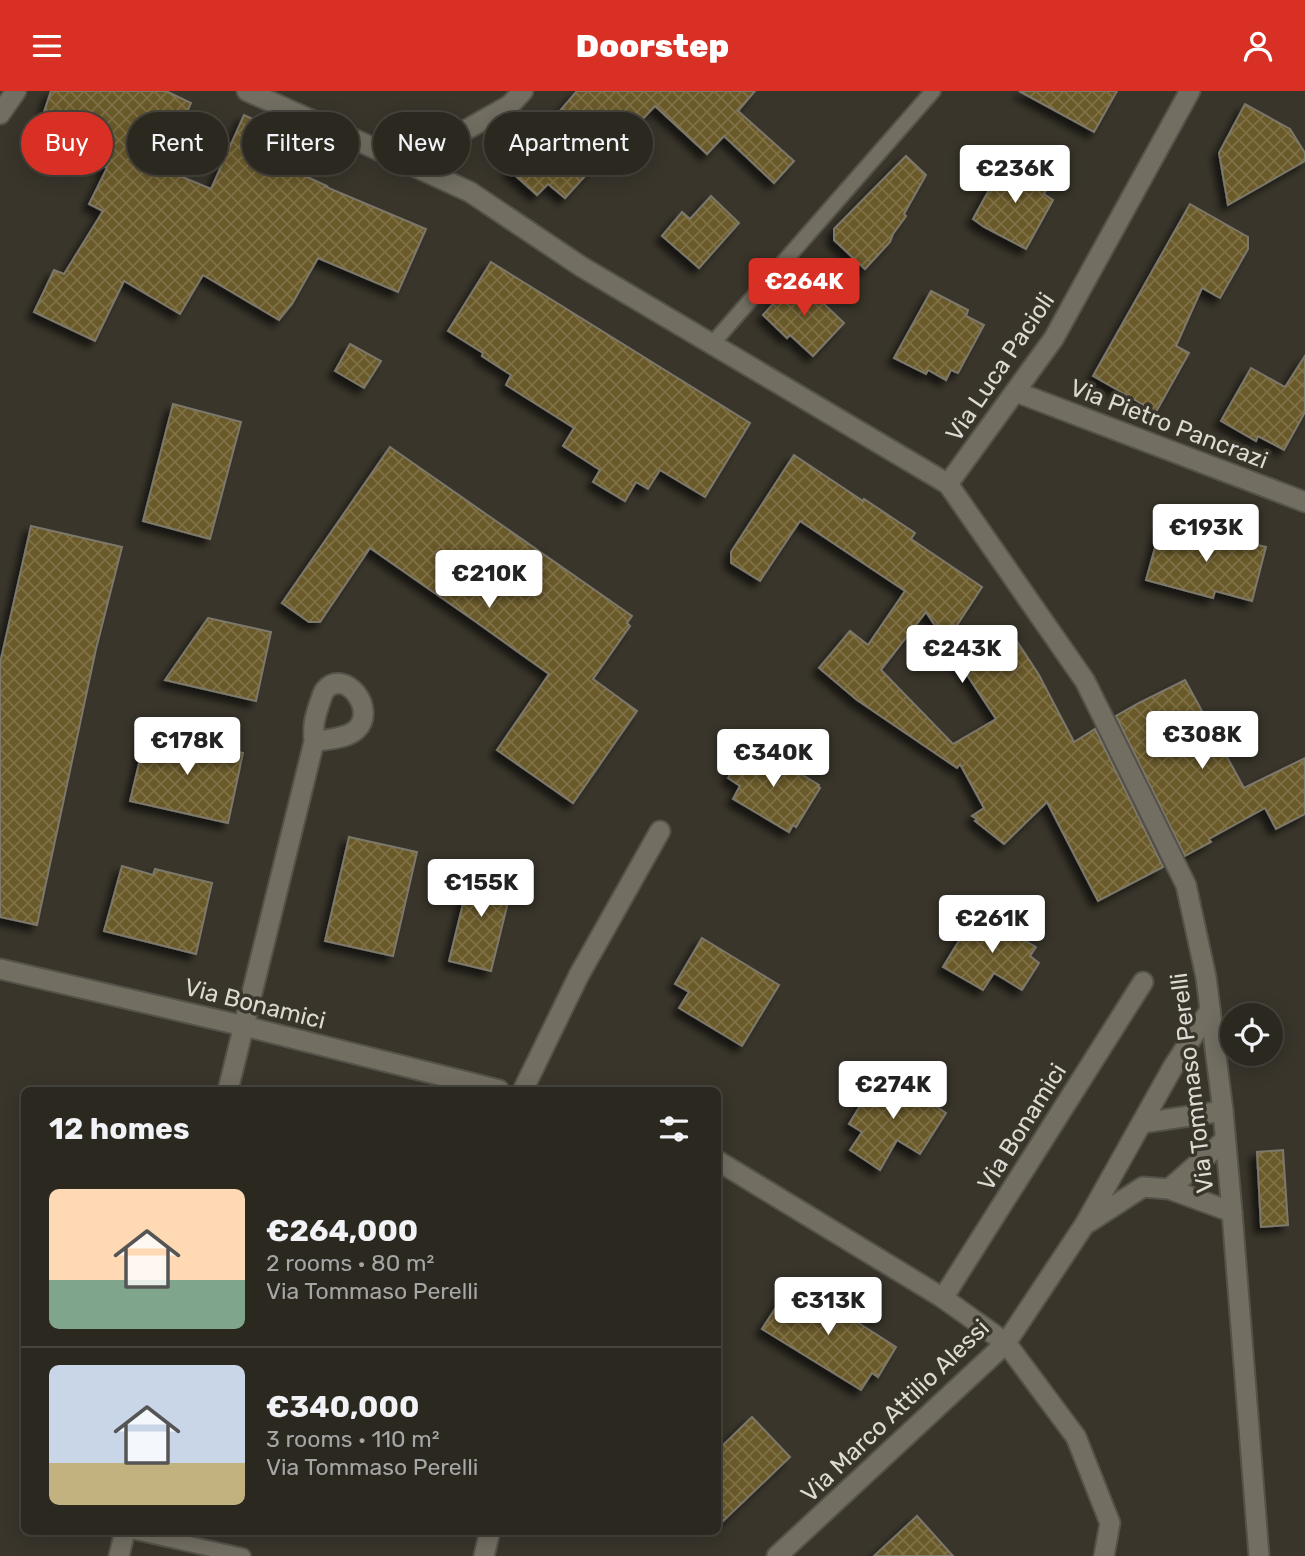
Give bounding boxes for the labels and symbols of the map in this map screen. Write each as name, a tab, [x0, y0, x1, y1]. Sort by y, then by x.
pin: €236K	[966, 145, 1064, 205]
pin: €264K	[755, 259, 853, 318]
street label: Via Luca Pacioli	[940, 287, 1060, 447]
street label: Via Pietro Pancrazi	[1066, 373, 1272, 475]
pin: €193K	[1157, 505, 1255, 564]
pin: €210K	[440, 551, 538, 610]
pin: €243K	[913, 625, 1011, 685]
pin: €308K	[1153, 711, 1251, 771]
pin: €178K	[138, 717, 236, 777]
pin: €340K	[724, 729, 822, 789]
pin: €155K	[432, 859, 530, 919]
pin: €261K	[943, 895, 1041, 955]
street label: Via Tommaso Perelli	[1165, 971, 1219, 1195]
street label: Via Bonamici	[182, 973, 328, 1035]
street label: Via Bonamici	[972, 1058, 1072, 1196]
pin: €274K	[844, 1061, 942, 1121]
pin: €313K	[779, 1277, 877, 1337]
street label: Via Marco Attilio Alessi	[795, 1314, 995, 1508]

